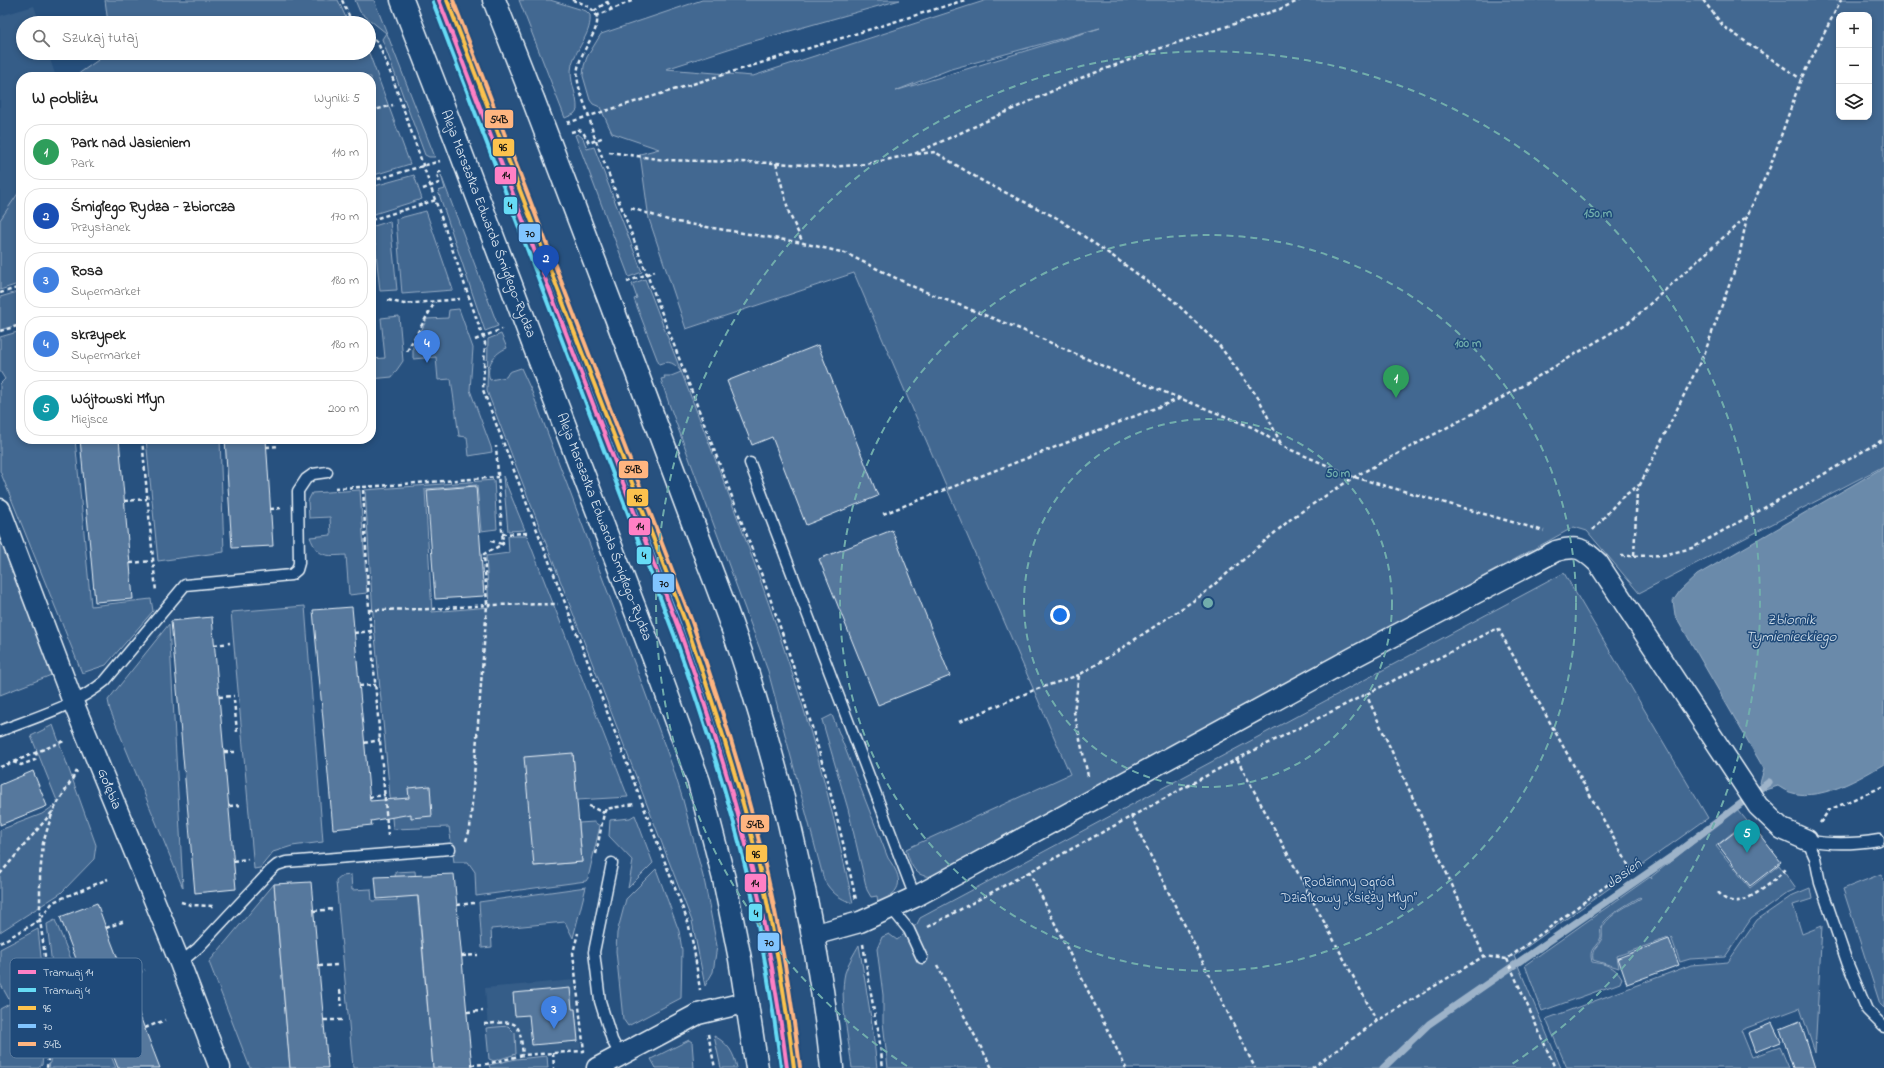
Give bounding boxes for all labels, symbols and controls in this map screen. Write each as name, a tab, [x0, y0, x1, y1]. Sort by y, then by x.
map controls	[1836, 12, 1872, 120]
button: +	[1836, 12, 1872, 48]
search box	[16, 16, 376, 60]
icon: search	[30, 27, 52, 49]
text: Szukaj tutaj	[62, 27, 138, 49]
button: −	[1836, 48, 1872, 84]
button: layers	[1836, 84, 1872, 120]
text: W pobliżu	[32, 86, 98, 111]
text: Wyniki: 5	[314, 89, 360, 108]
street label: Aleja Marszałka Edwarda Śmigłego-Rydza	[434, 107, 541, 341]
line badge: 54B	[484, 109, 514, 129]
text: 54B	[490, 112, 509, 128]
text: Park nad Jasieniem	[71, 132, 190, 154]
line badge: 96	[492, 138, 515, 157]
text: 96	[498, 140, 507, 156]
text: 1	[44, 143, 48, 162]
text: 110 m	[332, 143, 359, 162]
text: Park	[71, 154, 95, 173]
line badge: 14	[494, 166, 517, 185]
text: 14	[502, 168, 510, 184]
text: Śmigłego Rydza - Zbiorcza	[71, 196, 235, 218]
line badge: 4	[503, 196, 518, 215]
text: 4	[507, 198, 513, 214]
text: 150 m	[1584, 205, 1613, 223]
text: 2	[43, 207, 49, 226]
text: 170 m	[331, 207, 359, 226]
text: Przystanek	[71, 218, 130, 237]
line badge: 70	[518, 223, 541, 243]
text: 70	[525, 226, 535, 242]
pin: 2	[533, 245, 559, 278]
text: Rosa	[71, 260, 103, 282]
text: 3	[43, 271, 49, 290]
text: 180 m	[331, 271, 359, 290]
text: Supermarket	[71, 282, 141, 301]
text: skrzypek	[71, 324, 126, 346]
pin: 4	[414, 330, 440, 363]
text: 4	[43, 335, 49, 354]
text: 180 m	[331, 335, 359, 354]
text: 100 m	[1455, 335, 1482, 353]
text: Supermarket	[71, 346, 141, 365]
pin: 1	[1383, 365, 1409, 398]
text: Wójtowski Młyn	[71, 388, 165, 410]
text: 5	[42, 399, 50, 418]
text: 200 m	[328, 399, 359, 418]
text: Miejsce	[71, 410, 108, 429]
street label: Aleja Marszałka Edwarda Śmigłego-Rydza	[550, 410, 657, 644]
line badge: 54B	[618, 460, 649, 479]
text: 54B	[624, 462, 643, 478]
text: 50 m	[1326, 465, 1351, 483]
line badge: 96	[626, 488, 649, 507]
text: 96	[633, 491, 642, 507]
line badge: 14	[628, 517, 651, 536]
text: 14	[636, 519, 644, 535]
line badge: 4	[636, 546, 652, 565]
text: 4	[641, 548, 647, 564]
line badge: 70	[652, 573, 675, 593]
text: 70	[659, 576, 669, 592]
centre of rings	[1201, 596, 1215, 610]
your location	[1050, 605, 1070, 625]
water label: Zbiornik Tymienieckiego	[1746, 609, 1838, 649]
street label: Gołębia	[91, 765, 127, 813]
line badge: 54B	[740, 814, 770, 833]
text: 54B	[746, 817, 765, 833]
pin: 5	[1734, 820, 1760, 853]
line badge: 96	[745, 844, 768, 863]
text: 96	[751, 847, 760, 863]
water label: Jasień	[1601, 853, 1647, 894]
park label: Rodzinny Ogród Działkowy „Księży Młyn”	[1280, 872, 1418, 910]
line badge: 14	[744, 873, 767, 893]
text: 14	[751, 876, 759, 892]
line badge: 4	[748, 903, 763, 922]
text: 4	[753, 906, 759, 922]
line badge: 70	[757, 932, 780, 952]
text: 70	[764, 935, 774, 951]
legend	[10, 958, 142, 1058]
text: Tramwaj 14	[43, 965, 94, 981]
text: Tramwaj 4	[43, 983, 90, 999]
pin: 3	[541, 996, 567, 1029]
text: 96	[43, 1001, 51, 1017]
text: 70	[43, 1019, 53, 1035]
text: 54B	[43, 1037, 62, 1053]

